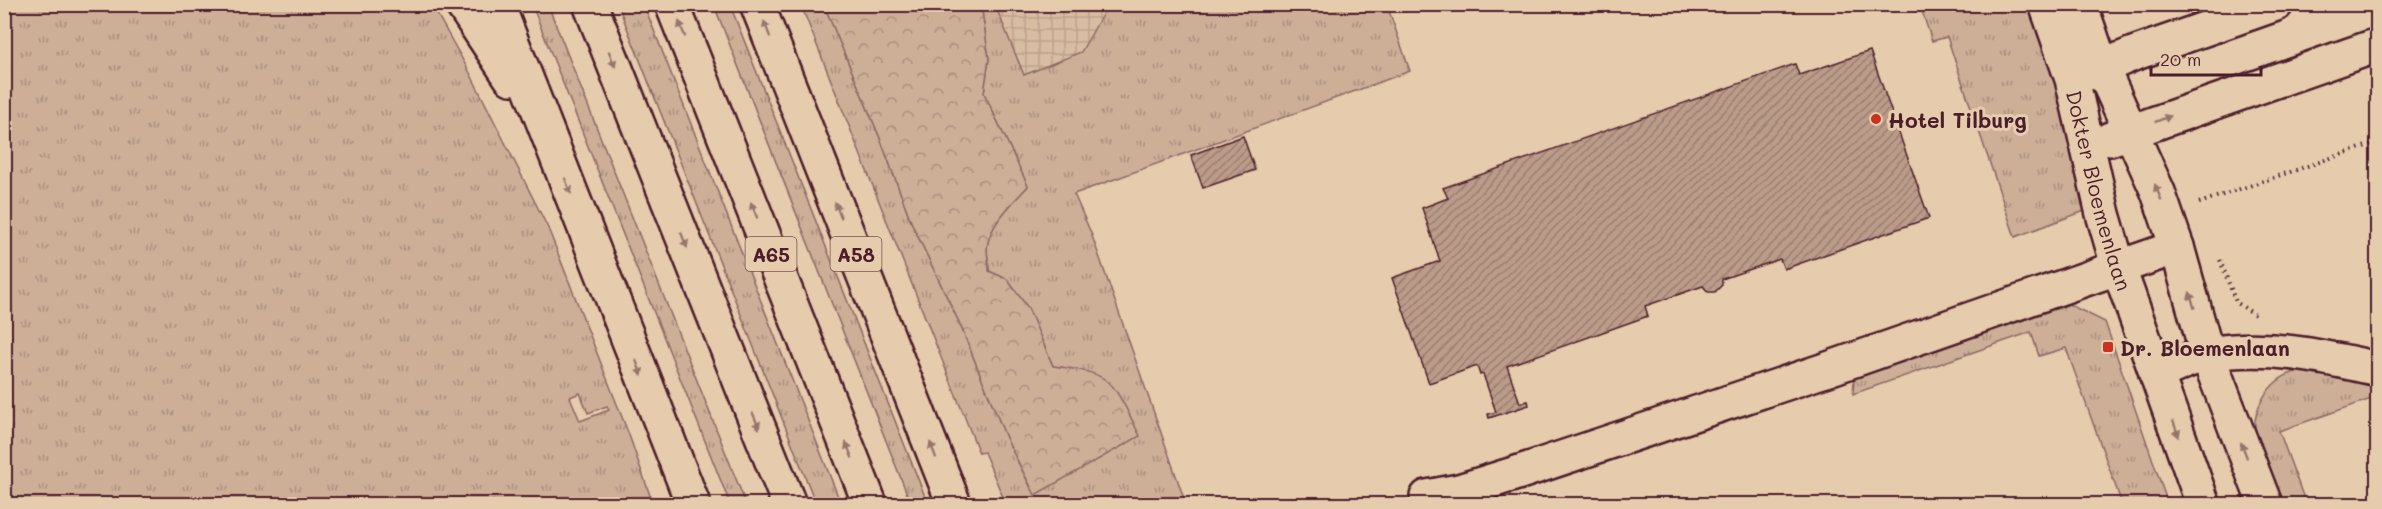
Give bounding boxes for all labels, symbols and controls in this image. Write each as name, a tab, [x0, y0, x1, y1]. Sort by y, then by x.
one-way arrow	[761, 19, 771, 37]
one-way arrow	[676, 20, 686, 38]
scale bar	[2151, 39, 2260, 77]
text: 20 m	[2160, 47, 2201, 71]
one-way arrow	[608, 50, 617, 68]
street label: Dokter Bloemenlaan	[2061, 87, 2139, 294]
place label: Hotel Tilburg	[1888, 106, 2027, 133]
marker: Hotel Tilburg	[1869, 112, 1883, 126]
one-way arrow	[2154, 113, 2172, 123]
one-way arrow	[564, 177, 573, 195]
one-way arrow	[2152, 182, 2162, 200]
one-way arrow	[748, 201, 758, 219]
one-way arrow	[833, 201, 842, 219]
one-way arrow	[680, 231, 689, 249]
road number: A65	[746, 237, 796, 271]
road number: A58	[830, 237, 882, 271]
one-way arrow	[2187, 291, 2196, 309]
place label: Dr. Bloemenlaan	[2120, 334, 2290, 361]
marker: Dr. Bloemenlaan	[2101, 340, 2115, 354]
one-way arrow	[634, 359, 644, 377]
one-way arrow	[751, 413, 761, 431]
one-way arrow	[2172, 420, 2182, 438]
one-way arrow	[844, 441, 853, 459]
one-way arrow	[927, 441, 937, 459]
one-way arrow	[2238, 441, 2248, 459]

